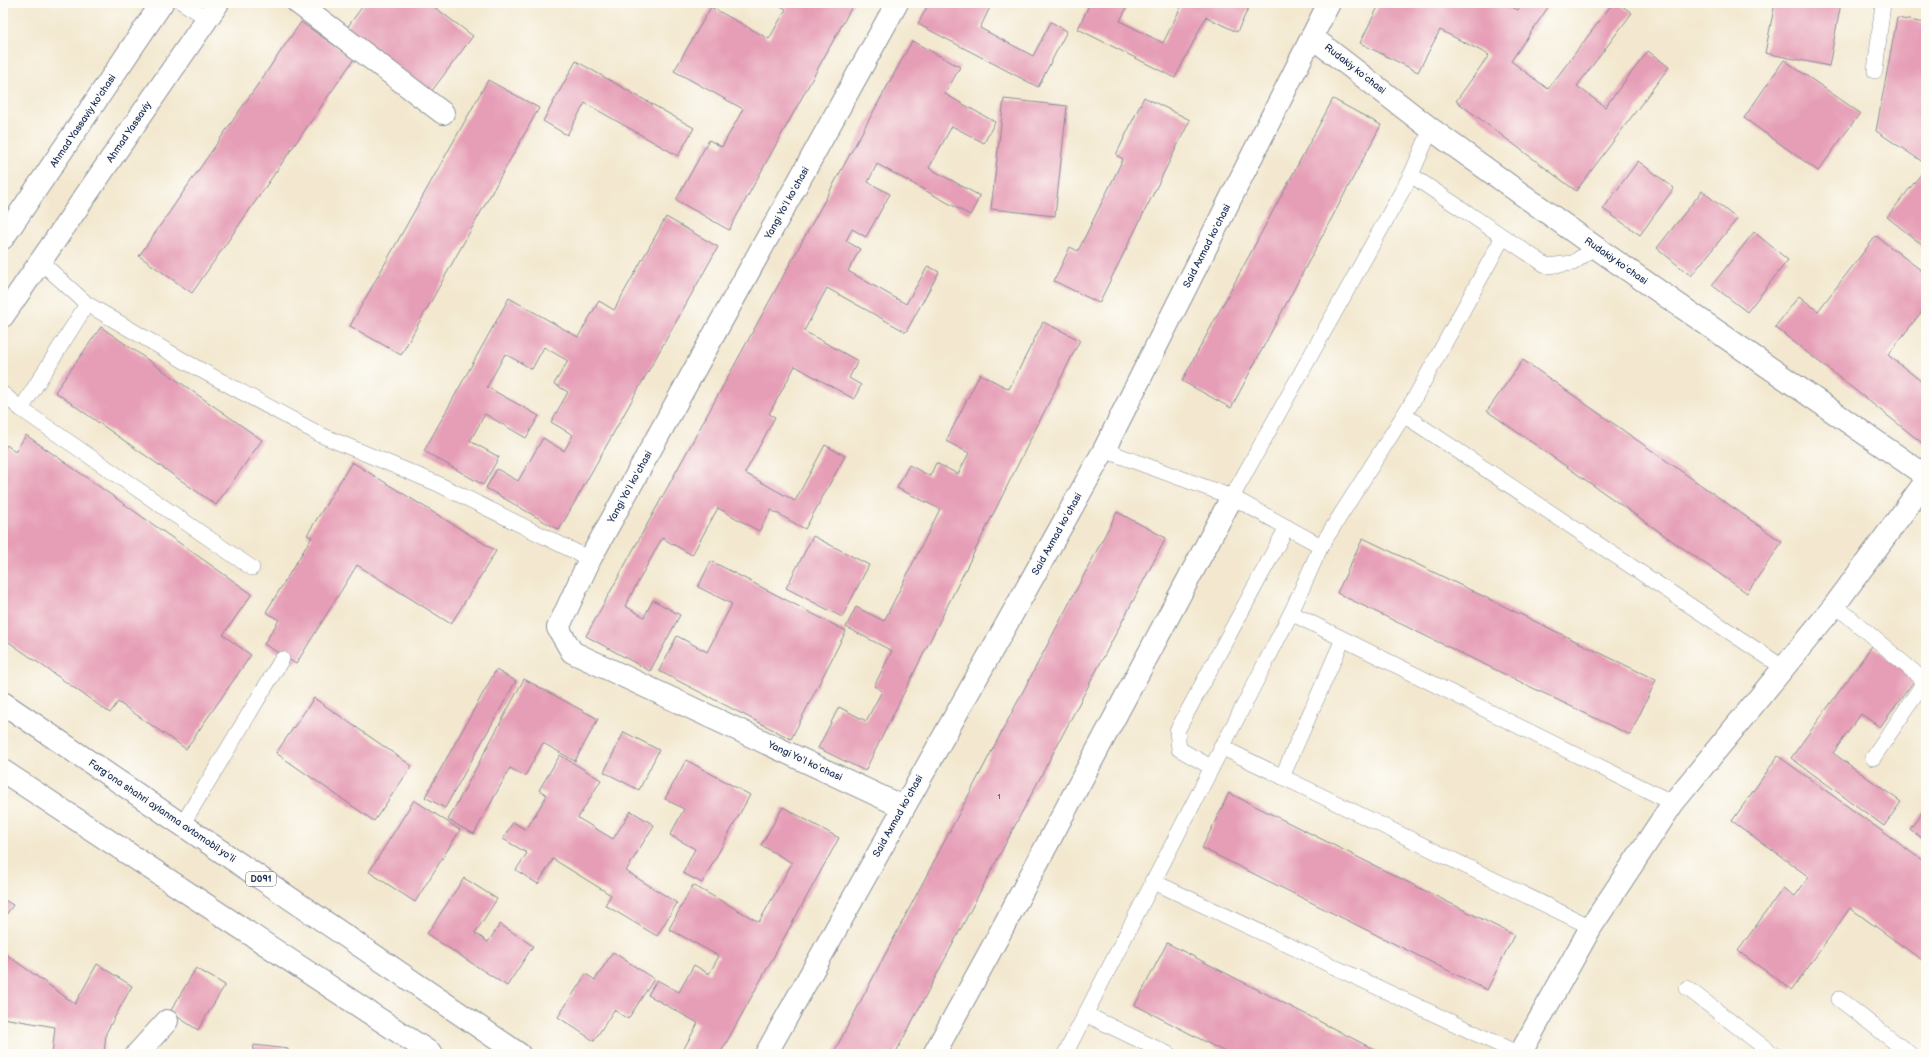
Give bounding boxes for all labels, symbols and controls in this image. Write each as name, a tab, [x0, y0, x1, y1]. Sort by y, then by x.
street label: Rudakiy koʻchasi	[1322, 41, 1388, 97]
street label: Ahmad Yassaviy ko'chasi	[47, 72, 119, 170]
street label: Ahmad Yassaviy	[104, 99, 154, 165]
street label: Yangi Yoʻl koʻchasi	[762, 165, 812, 242]
street label: Said Axmad koʻchasi	[1181, 202, 1233, 290]
street label: Rudakiy koʻchasi	[1582, 235, 1650, 287]
street label: Yangi Yoʻl koʻchasi	[605, 449, 655, 526]
street label: Said Axmad koʻchasi	[1029, 491, 1085, 577]
street label: Yangi Yoʻl koʻchasi	[765, 738, 844, 783]
street label: Fargʻona shahri aylanma avtomobil yoʻli	[86, 757, 238, 865]
street label: Said Axmad koʻchasi	[870, 773, 926, 859]
house number: 1	[997, 792, 1001, 801]
road number: D091	[246, 872, 276, 886]

